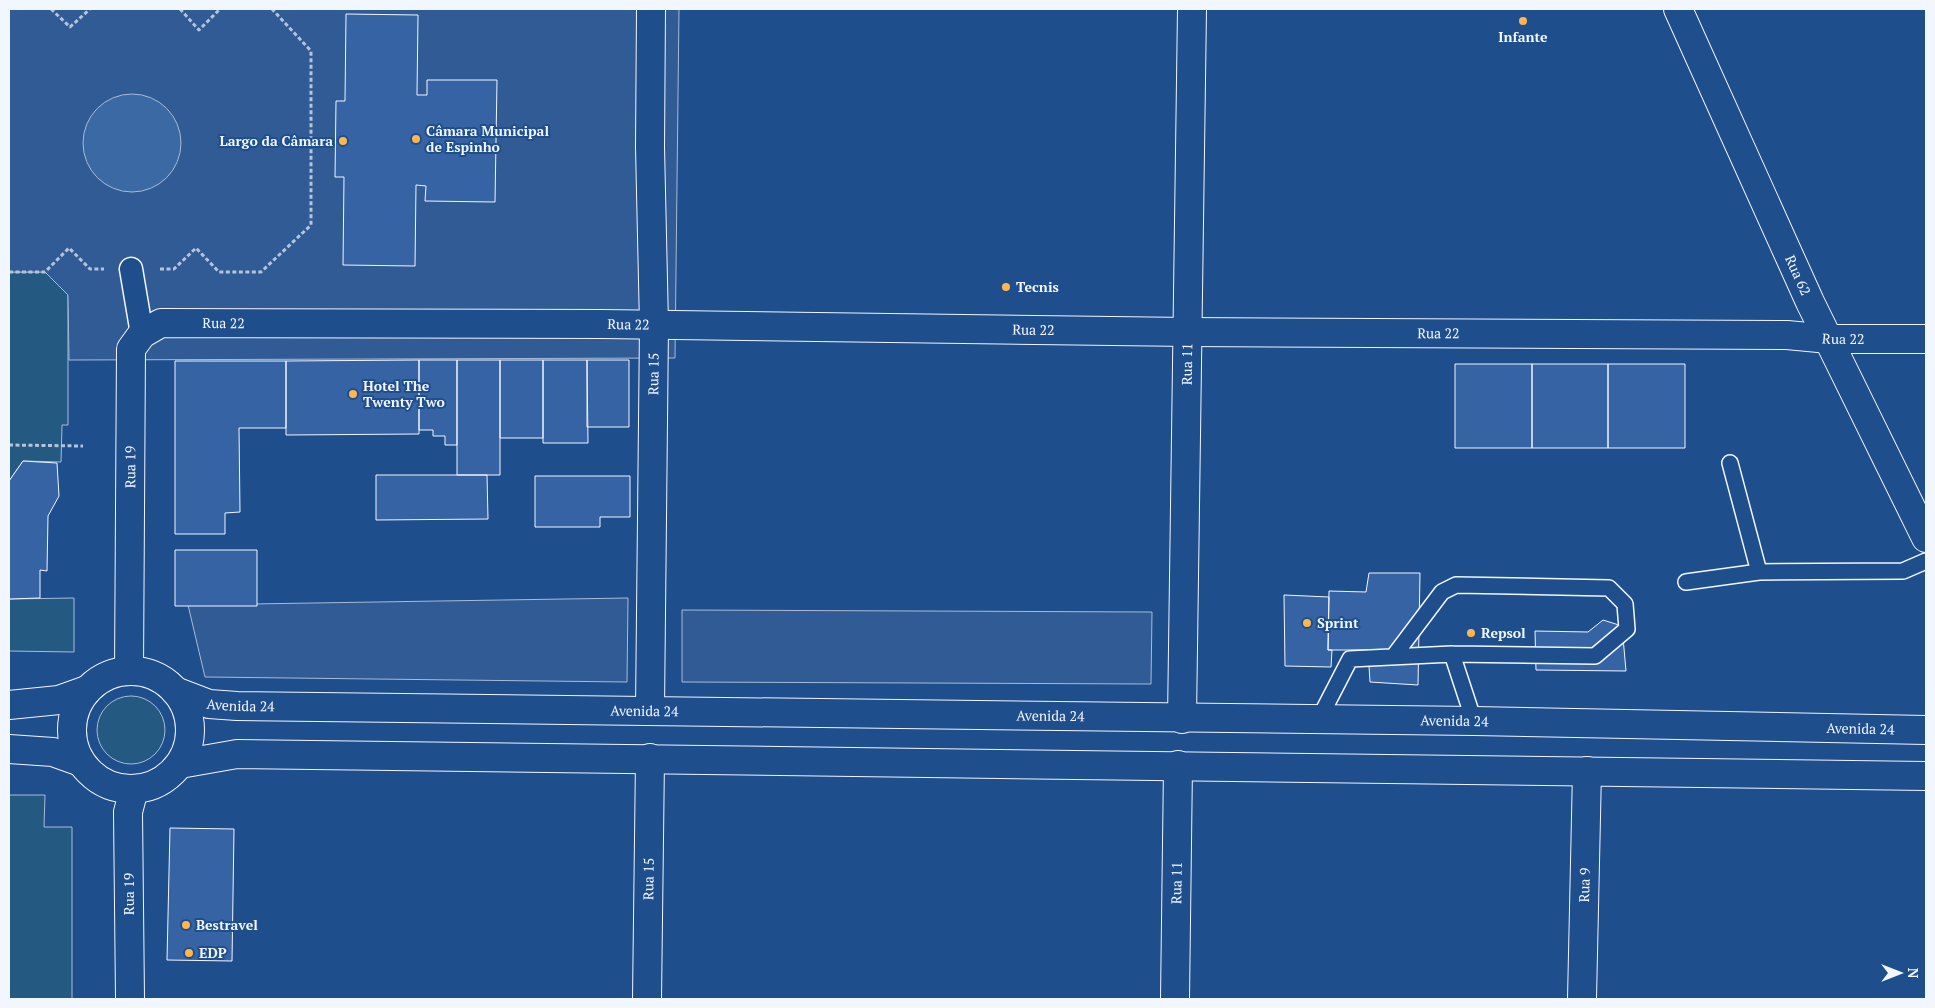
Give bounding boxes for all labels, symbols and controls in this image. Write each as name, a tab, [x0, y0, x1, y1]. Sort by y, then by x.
marker: Infante	[1517, 15, 1529, 27]
place label: Infante	[1498, 27, 1548, 46]
place label: Câmara Municipal de Espinho	[426, 121, 549, 156]
place label: Largo da Câmara	[220, 131, 333, 150]
marker: Câmara Municipal de Espinho	[410, 133, 422, 145]
marker: Largo da Câmara	[337, 135, 349, 147]
street label: Rua 62	[1781, 252, 1816, 298]
place label: Tecnis	[1016, 277, 1059, 296]
marker: Tecnis	[1000, 281, 1012, 293]
street label: Rua 22	[202, 313, 245, 332]
street label: Rua 22	[607, 314, 650, 334]
street label: Rua 22	[1012, 320, 1055, 339]
street label: Rua 22	[1417, 323, 1460, 342]
street label: Rua 22	[1821, 328, 1864, 348]
street label: Rua 11	[1177, 343, 1196, 385]
street label: Rua 15	[643, 353, 663, 395]
place label: Hotel The Twenty Two	[363, 376, 445, 411]
marker: Hotel The Twenty Two	[347, 388, 359, 400]
street label: Rua 19	[120, 446, 139, 488]
place label: Sprint	[1317, 613, 1359, 632]
marker: Sprint	[1301, 617, 1313, 629]
place label: Repsol	[1481, 623, 1526, 642]
marker: Repsol	[1465, 627, 1477, 639]
street label: Avenida 24	[206, 694, 275, 715]
street label: Avenida 24	[610, 701, 679, 720]
street label: Avenida 24	[1016, 705, 1085, 725]
street label: Avenida 24	[1420, 710, 1489, 730]
street label: Avenida 24	[1826, 718, 1895, 738]
street label: Rua 15	[638, 858, 658, 900]
street label: Rua 11	[1166, 862, 1186, 904]
street label: Rua 9	[1574, 867, 1594, 903]
street label: Rua 19	[119, 873, 138, 915]
place label: Bestravel	[196, 915, 258, 934]
marker: Bestravel	[180, 919, 192, 931]
place label: EDP	[199, 943, 227, 962]
marker: EDP	[183, 947, 195, 959]
north arrow	[1875, 948, 1925, 998]
text: N	[1904, 968, 1923, 979]

